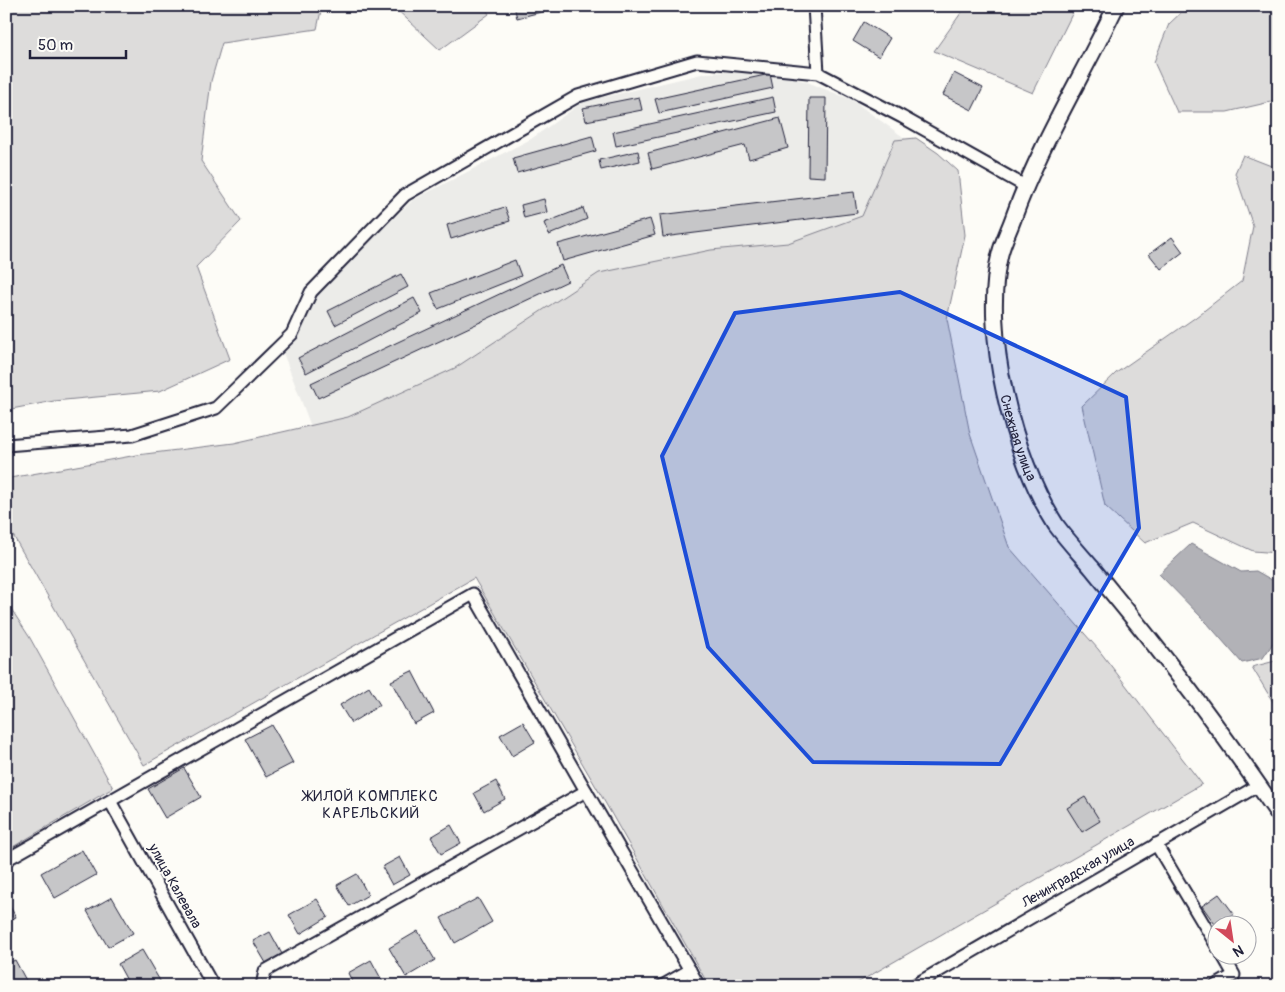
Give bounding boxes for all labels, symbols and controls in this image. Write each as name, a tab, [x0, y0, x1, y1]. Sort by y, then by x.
scale bar	[30, 28, 126, 60]
text: 50 m	[38, 36, 73, 55]
street label: Снежная улица	[997, 393, 1040, 483]
district label: ЖИЛОЙ КОМПЛЕКС КАРЕЛЬСКИЙ	[301, 787, 439, 823]
street label: Ленинградская улица	[1018, 833, 1137, 912]
street label: улица Калевала	[144, 840, 205, 931]
north arrow	[1208, 914, 1258, 964]
text: N	[1230, 941, 1247, 961]

